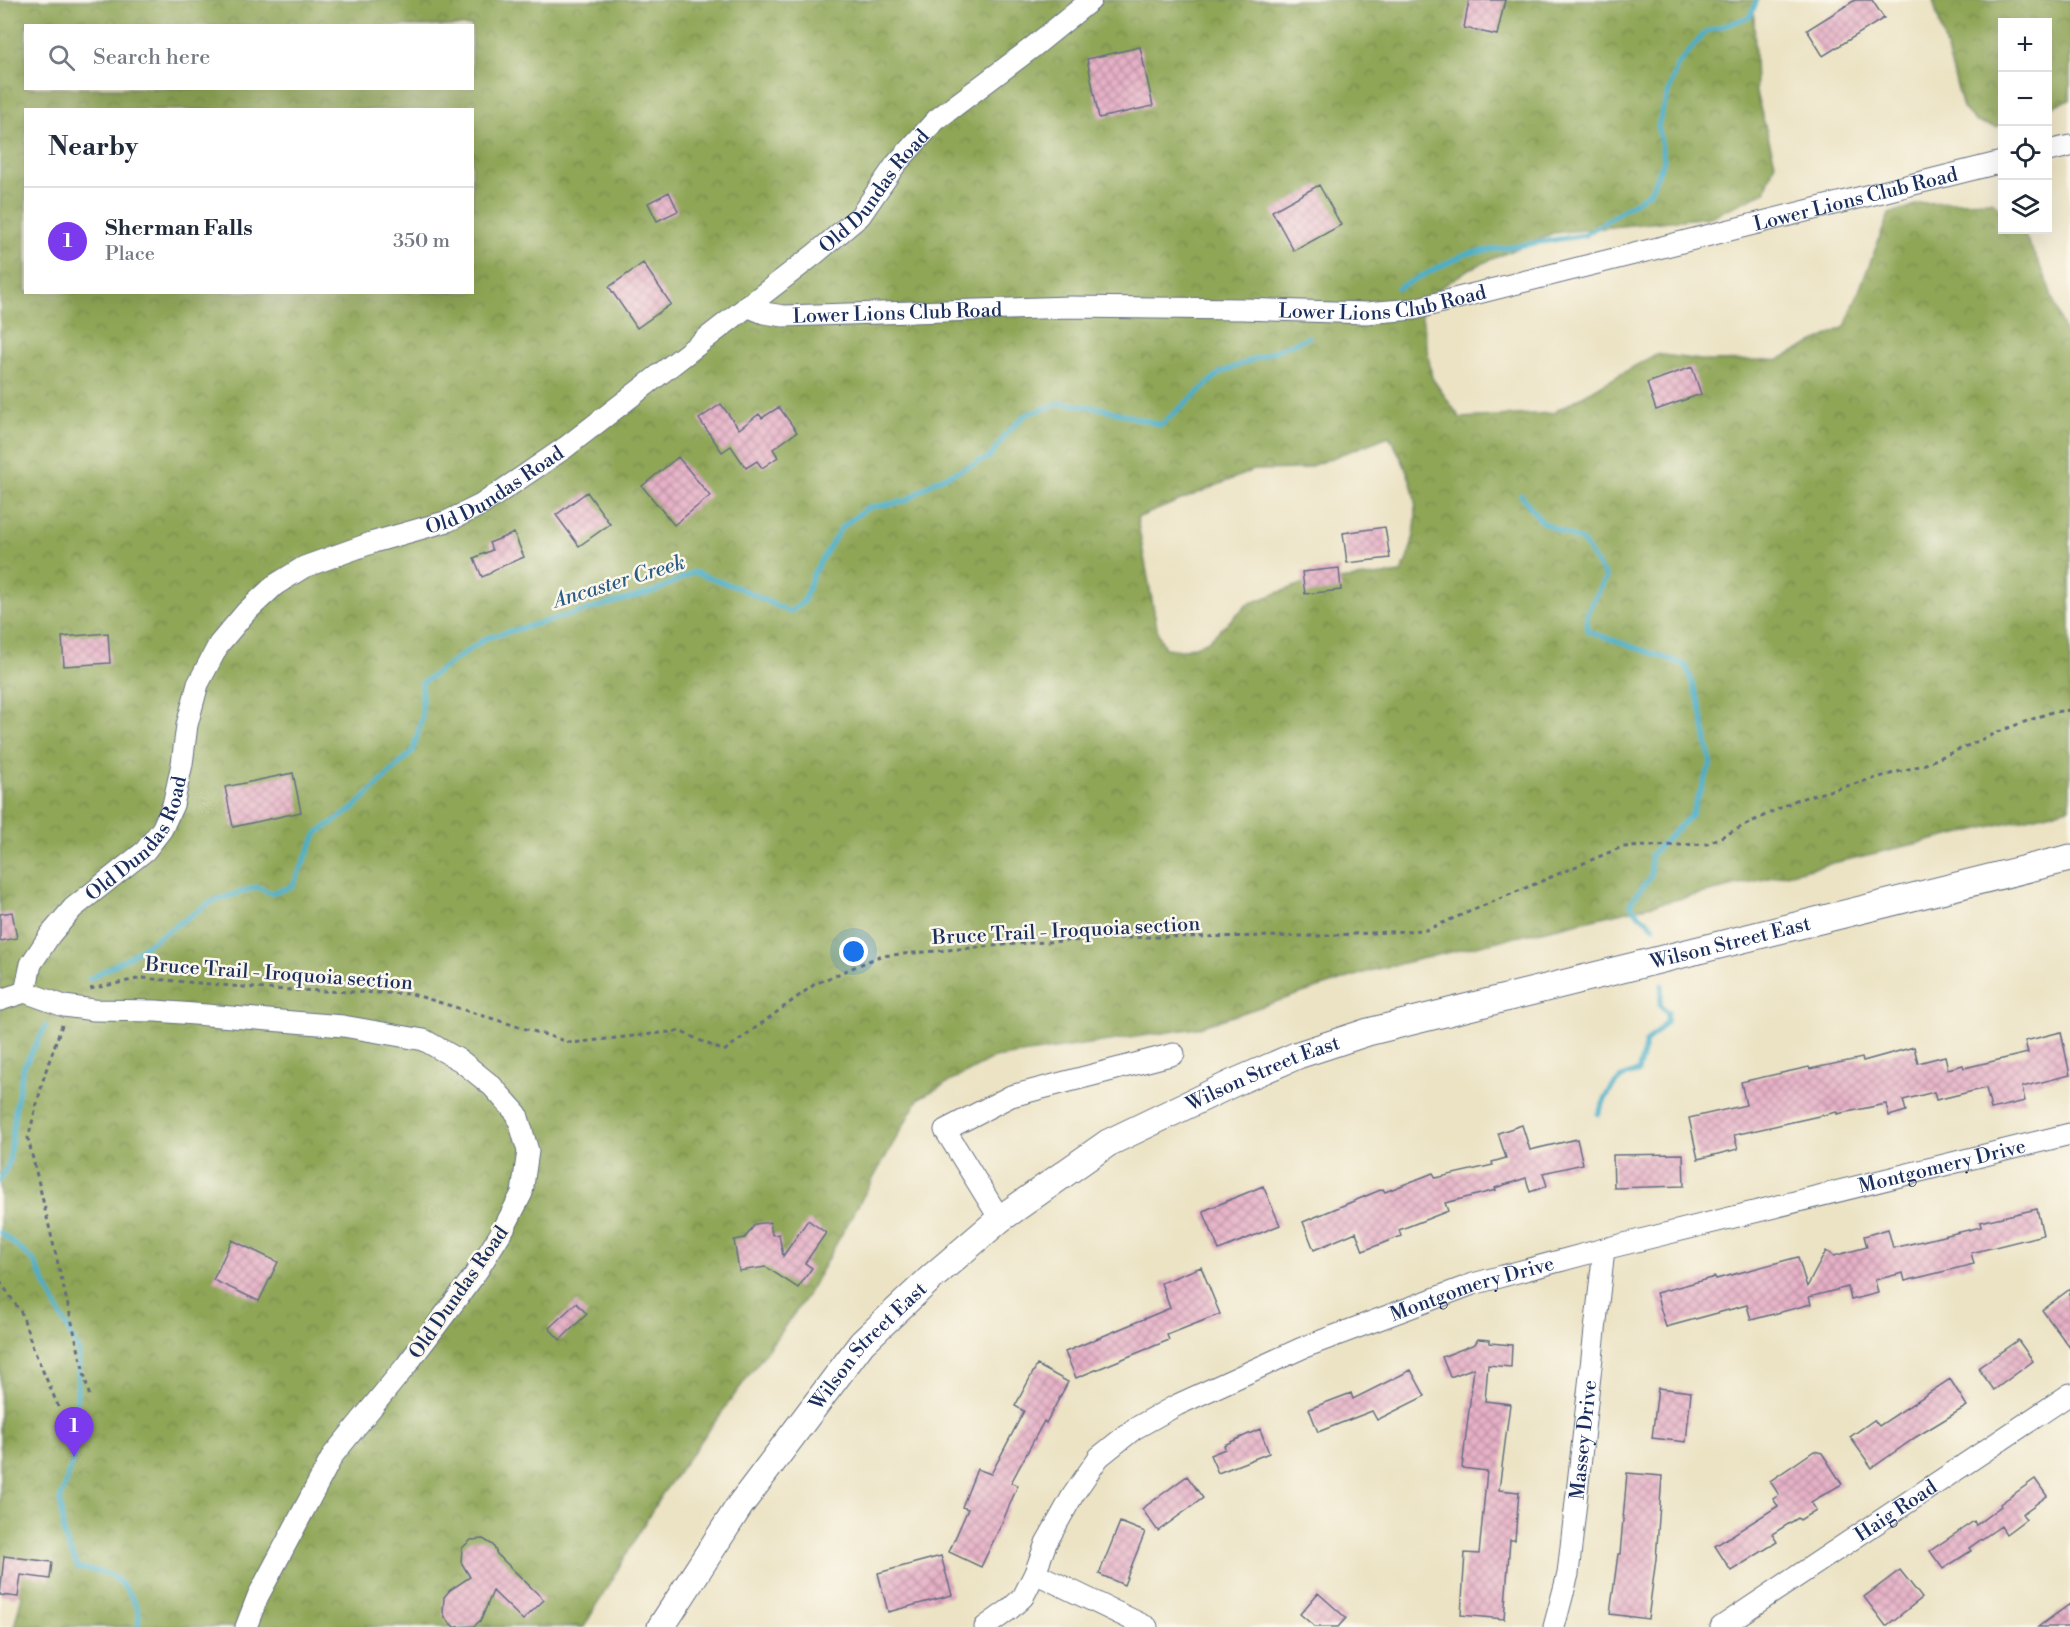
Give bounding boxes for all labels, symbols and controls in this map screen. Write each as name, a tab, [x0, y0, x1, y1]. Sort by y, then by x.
map controls	[1998, 18, 2052, 234]
button: +	[1998, 18, 2052, 72]
search box	[24, 24, 474, 90]
icon: search	[45, 41, 78, 74]
text: Search here	[93, 44, 210, 71]
button: −	[1998, 72, 2052, 126]
street label: Old Dundas Road	[814, 124, 936, 259]
button: locate	[1998, 126, 2052, 180]
text: Nearby	[48, 131, 138, 163]
street label: Lower Lions Club Road	[1751, 162, 1961, 238]
button: layers	[1998, 180, 2052, 234]
text: Sherman Falls	[105, 215, 253, 242]
text: 1	[63, 229, 72, 254]
text: 350 m	[393, 229, 450, 254]
text: Place	[105, 242, 155, 267]
street label: Lower Lions Club Road	[1278, 280, 1490, 327]
street label: Lower Lions Club Road	[792, 298, 1003, 330]
street label: Old Dundas Road	[423, 441, 570, 541]
water label: Ancaster Creek	[548, 550, 689, 615]
street label: Old Dundas Road	[81, 773, 193, 907]
street label: Bruce Trail - Iroquoia section	[930, 912, 1201, 951]
street label: Wilson Street East	[1647, 912, 1813, 976]
your location	[839, 937, 868, 966]
street label: Bruce Trail - Iroquoia section	[143, 953, 414, 996]
street label: Wilson Street East	[1182, 1031, 1343, 1118]
street label: Montgomery Drive	[1856, 1134, 2028, 1200]
street label: Old Dundas Road	[404, 1221, 515, 1364]
street label: Montgomery Drive	[1387, 1252, 1557, 1328]
street label: Wilson Street East	[804, 1277, 933, 1416]
street label: Massey Drive	[1565, 1379, 1603, 1501]
pin: 1	[54, 1408, 94, 1457]
street label: Haig Road	[1851, 1475, 1943, 1548]

